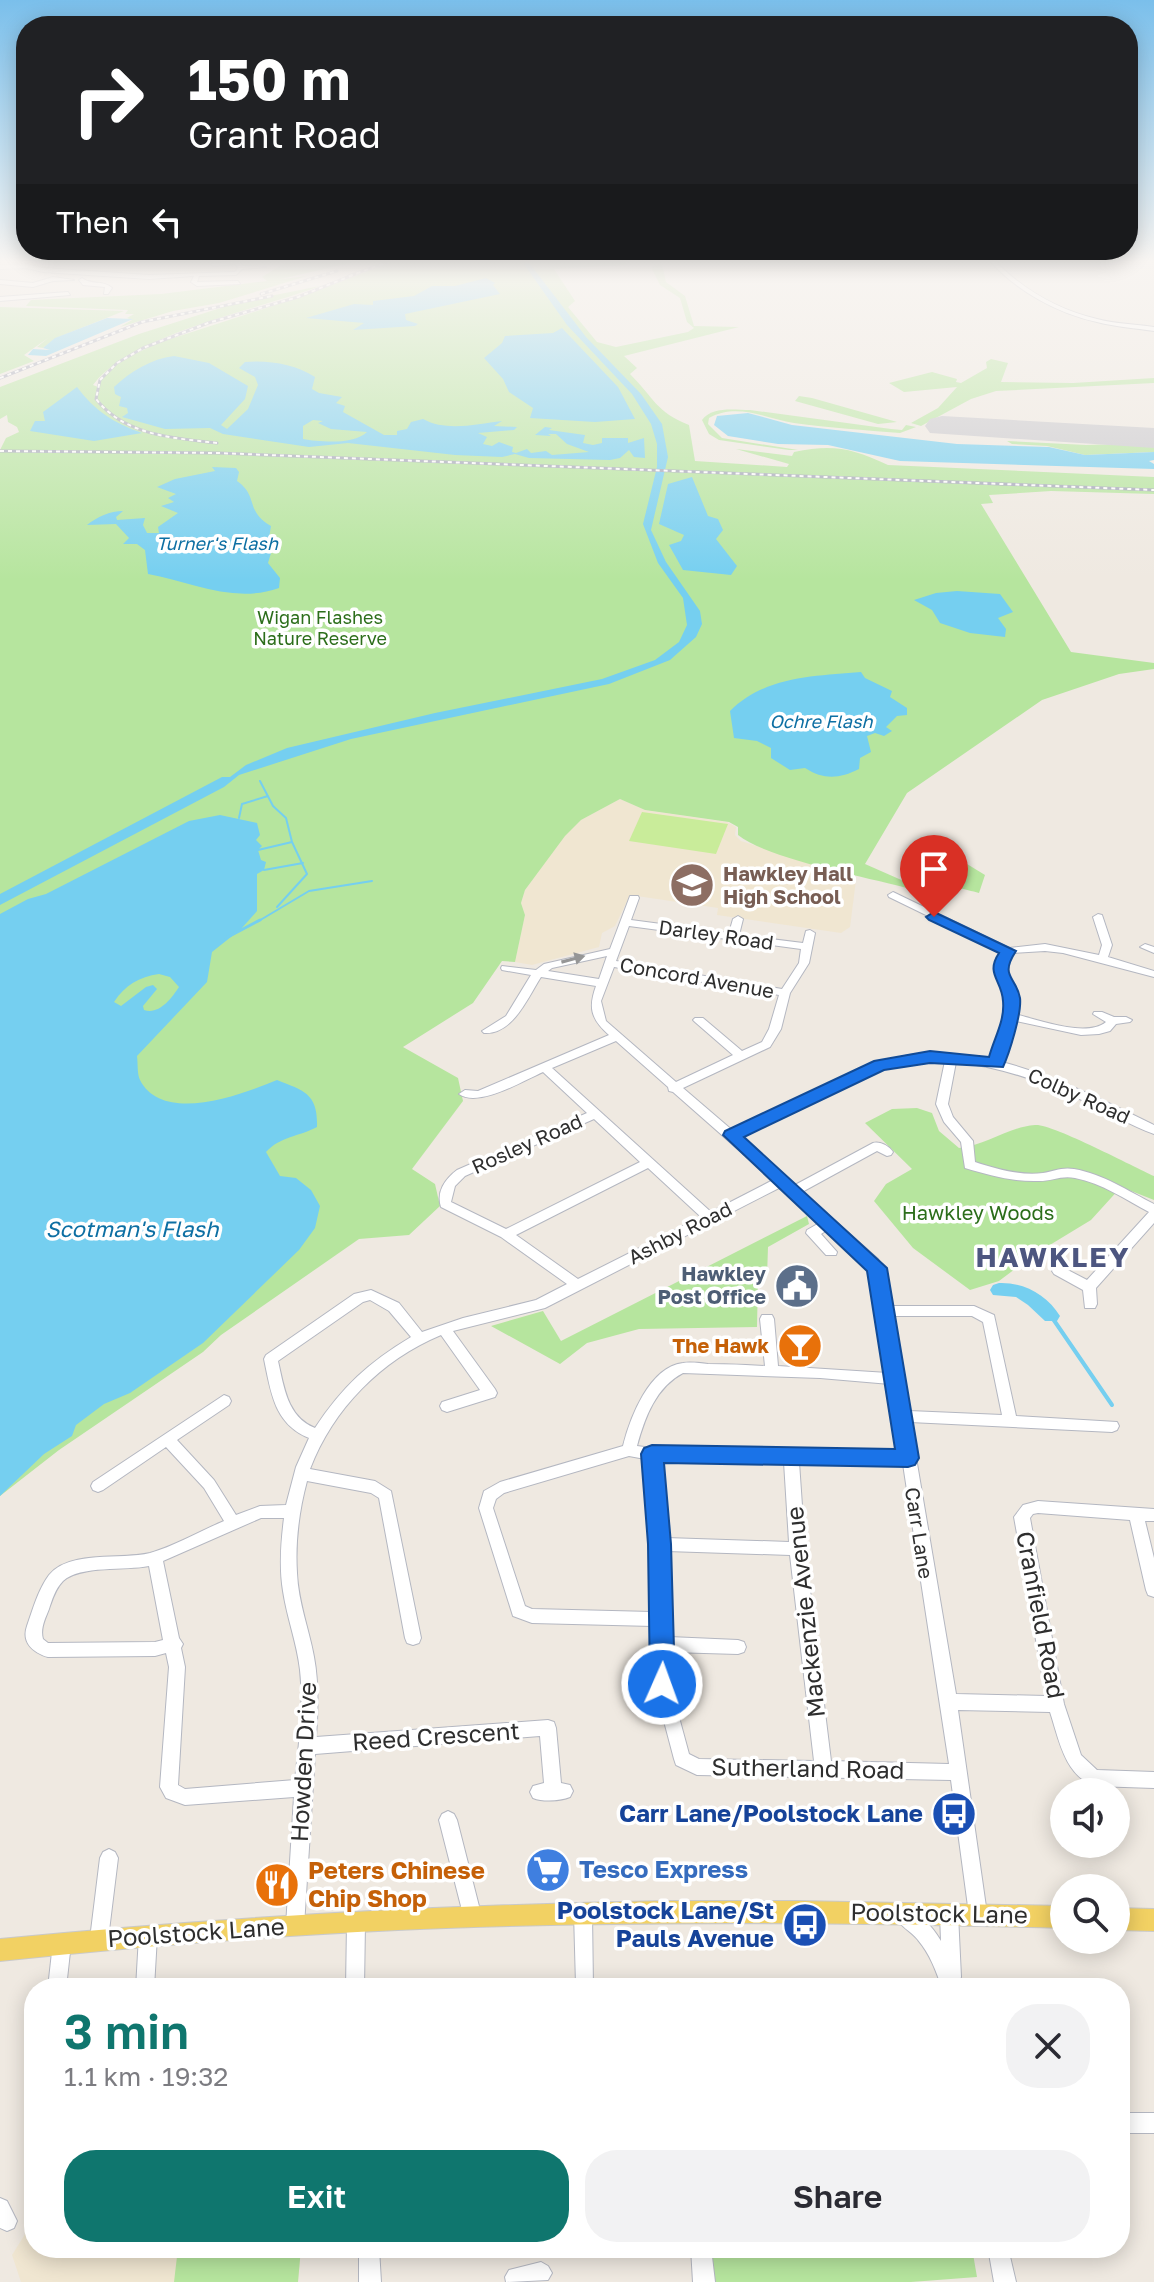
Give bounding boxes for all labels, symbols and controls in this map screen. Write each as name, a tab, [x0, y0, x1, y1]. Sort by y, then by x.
text: 150 m	[188, 45, 350, 112]
icon: right	[56, 48, 160, 152]
text: Grant Road	[188, 113, 381, 156]
icon: left	[145, 200, 189, 244]
text: Then	[56, 204, 129, 240]
water label: Turner's Flash	[156, 532, 279, 554]
park label: Wigan Flashes Nature Reserve	[253, 606, 387, 649]
water label: Ochre Flash	[769, 710, 874, 732]
pin	[900, 835, 968, 917]
icon: arrive	[912, 847, 956, 891]
school or university icon: Hawkley Hall High School	[668, 861, 716, 909]
place label: Hawkley Hall High School	[723, 861, 853, 908]
street label: Darley Road	[657, 914, 775, 954]
one-way arrow	[561, 952, 586, 964]
street label: Concord Avenue	[618, 952, 776, 1002]
street label: Colby Road	[1025, 1062, 1134, 1128]
street label: Rosley Road	[468, 1108, 586, 1178]
street label: Ashby Road	[624, 1196, 735, 1269]
park label: Hawkley Woods	[902, 1200, 1054, 1224]
water label: Scotman's Flash	[45, 1215, 220, 1242]
district label: HAWKLEY	[975, 1240, 1131, 1273]
place label: Hawkley Post Office	[658, 1261, 766, 1308]
public building icon: Hawkley Post Office	[773, 1262, 821, 1310]
bar icon: The Hawk	[776, 1322, 824, 1370]
place label: The Hawk	[672, 1333, 769, 1357]
street label: Carr Lane	[901, 1485, 939, 1580]
street label: Mackenzie Avenue	[779, 1505, 830, 1719]
street label: Cranfield Road	[1011, 1529, 1072, 1701]
position arrow	[620, 1642, 704, 1726]
street label: Howden Drive	[284, 1681, 321, 1843]
street label: Reed Crescent	[351, 1715, 521, 1756]
street label: Sutherland Road	[711, 1751, 905, 1784]
map controls	[1050, 1778, 1130, 1954]
button: sound	[1050, 1778, 1130, 1858]
bus stop icon: Carr Lane/Poolstock Lane	[930, 1790, 978, 1838]
place label: Carr Lane/Poolstock Lane	[619, 1798, 923, 1827]
supermarket icon: Tesco Express	[524, 1846, 572, 1894]
place label: Tesco Express	[579, 1854, 748, 1883]
place label: Peters Chinese Chip Shop	[308, 1855, 485, 1912]
restaurant icon: Peters Chinese Chip Shop	[253, 1861, 301, 1909]
button: search	[1050, 1874, 1130, 1954]
place label: Poolstock Lane/St Pauls Avenue	[557, 1895, 774, 1952]
street label: Poolstock Lane	[850, 1896, 1028, 1929]
bus stop icon: Poolstock Lane/St Pauls Avenue	[781, 1901, 829, 1949]
street label: Poolstock Lane	[106, 1911, 285, 1952]
text: 3 min	[64, 2002, 189, 2060]
button: close	[1006, 2004, 1090, 2088]
text: 1.1 km · 19:32	[64, 2061, 228, 2092]
button: Exit	[64, 2150, 569, 2242]
button: Share	[585, 2150, 1090, 2242]

